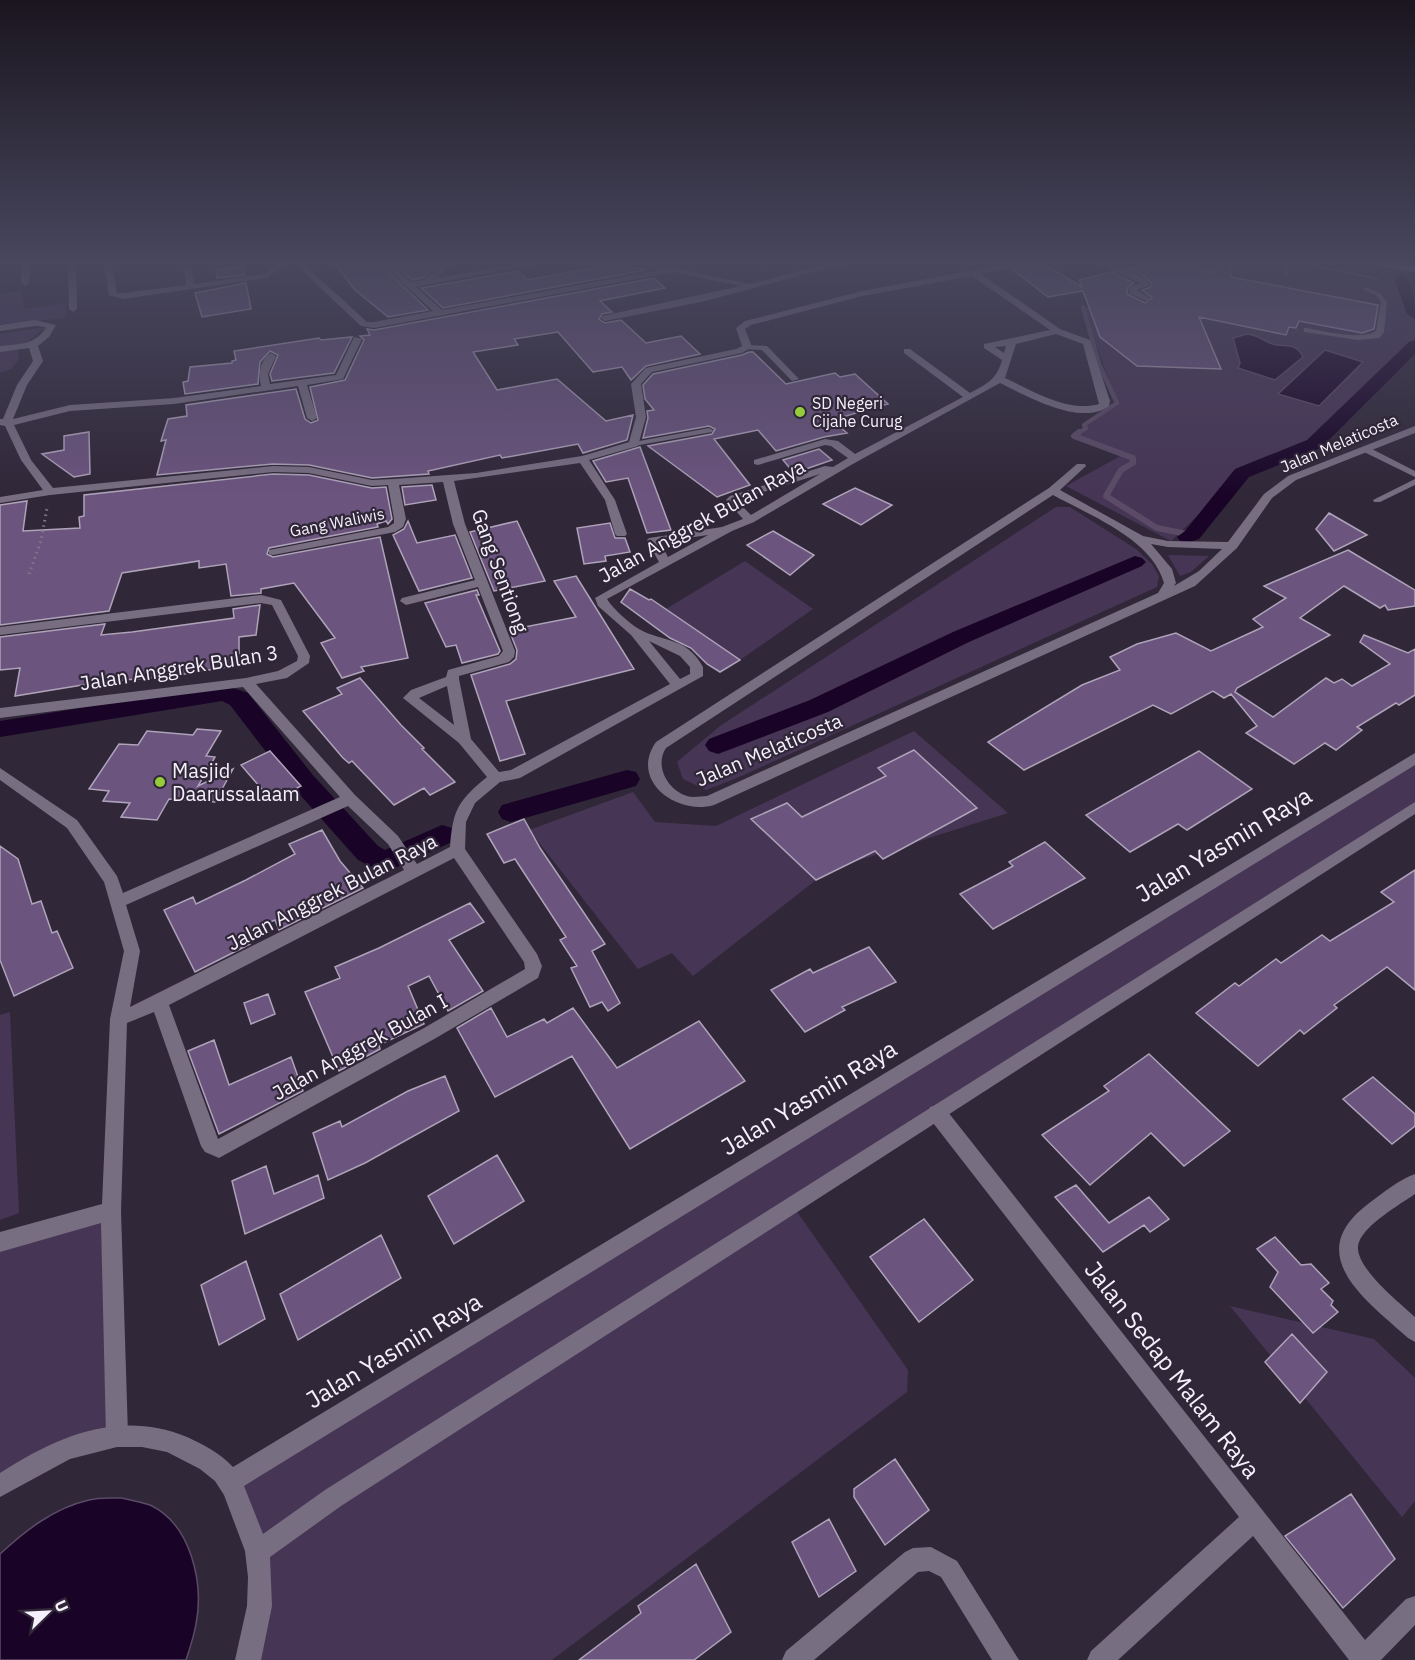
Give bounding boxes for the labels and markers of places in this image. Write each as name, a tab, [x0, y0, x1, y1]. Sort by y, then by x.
place label: SD Negeri Cijahe Curug	[812, 393, 903, 431]
marker: SD Negeri Cijahe Curug	[793, 405, 807, 419]
place label: Masjid Daarussalaam	[172, 757, 300, 807]
marker: Masjid Daarussalaam	[153, 775, 167, 789]

